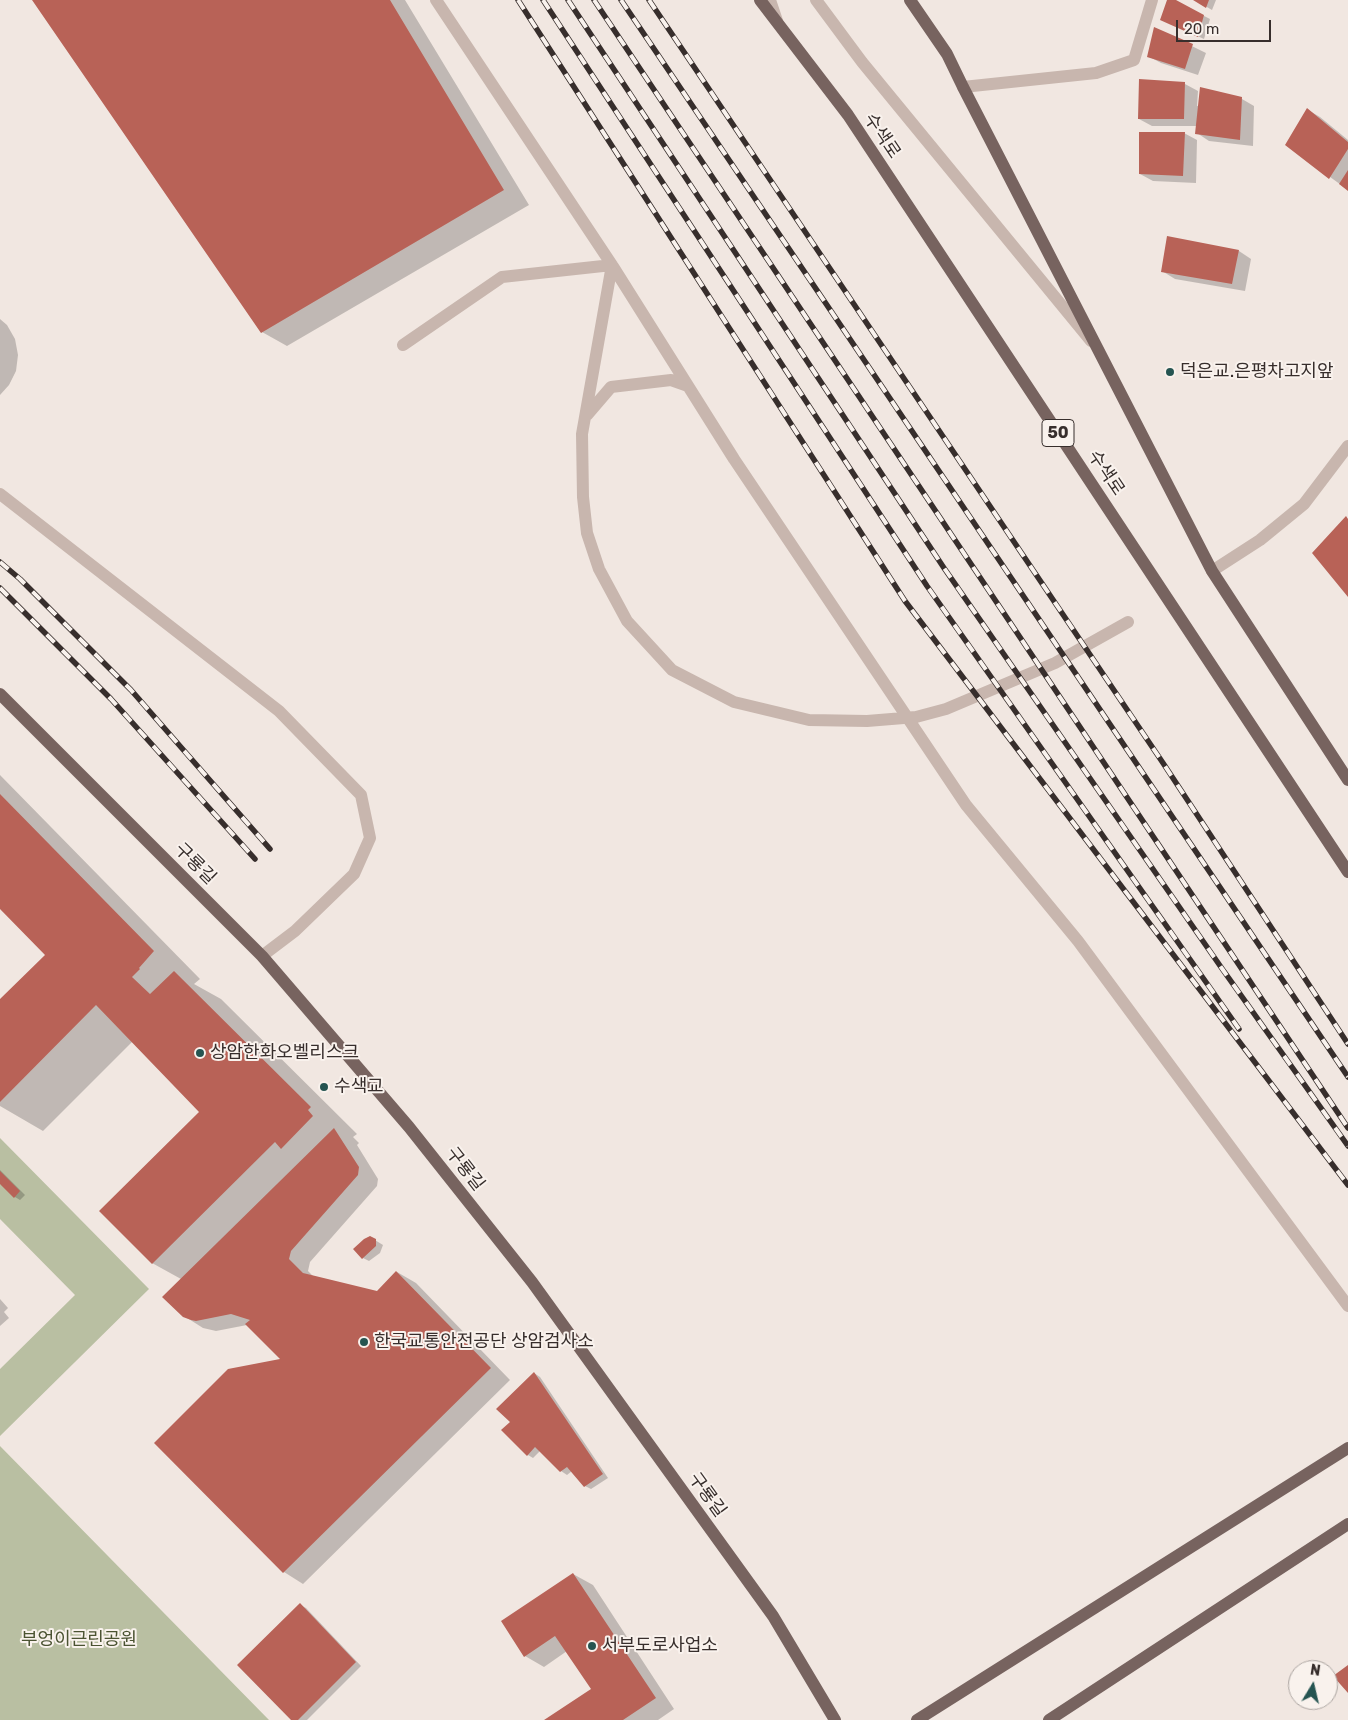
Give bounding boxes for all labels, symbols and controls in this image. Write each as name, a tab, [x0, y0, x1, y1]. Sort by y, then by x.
scale bar	[1178, 10, 1273, 42]
text: 20 m	[1184, 20, 1219, 38]
street label: 수색로	[859, 109, 905, 163]
place label: 덕은교.은평차고지앞	[1180, 361, 1334, 383]
marker: 덕은교.은평차고지앞	[1164, 366, 1176, 378]
road number: 50	[1042, 419, 1074, 446]
street label: 수색로	[1083, 446, 1129, 500]
street label: 구룡길	[170, 839, 220, 889]
place label: 상암한화오벨리스크	[210, 1042, 359, 1064]
marker: 상암한화오벨리스크	[194, 1047, 206, 1059]
place label: 수색교	[334, 1076, 384, 1098]
marker: 수색교	[318, 1081, 330, 1093]
street label: 구룡길	[441, 1143, 489, 1195]
place label: 한국교통안전공단 상암검사소	[374, 1331, 594, 1353]
marker: 한국교통안전공단 상암검사소	[358, 1336, 370, 1348]
street label: 구룡길	[684, 1469, 730, 1521]
park label: 부엉이근린공원	[21, 1629, 137, 1651]
place label: 서부도로사업소	[602, 1635, 718, 1657]
marker: 서부도로사업소	[586, 1640, 598, 1652]
north arrow	[1288, 1660, 1338, 1710]
text: N	[1309, 1661, 1322, 1680]

